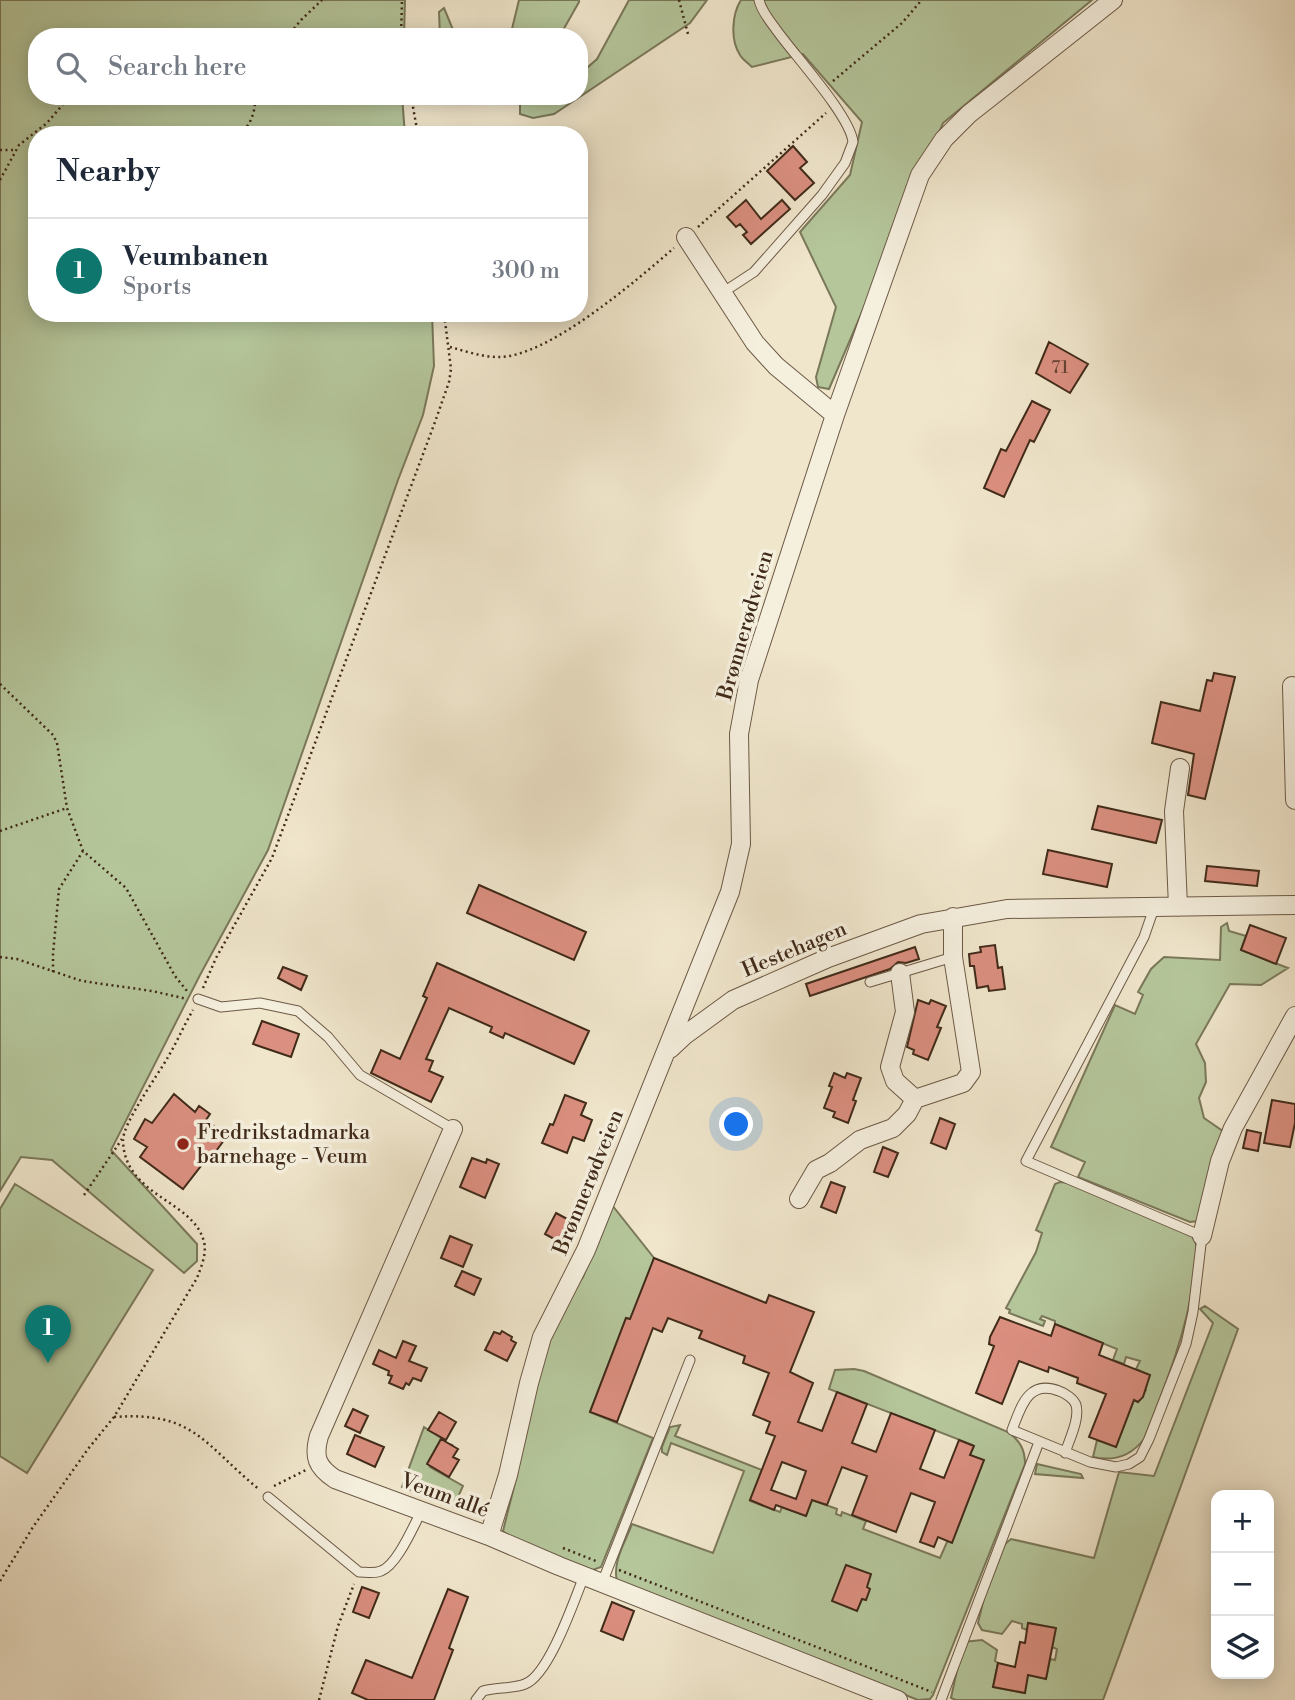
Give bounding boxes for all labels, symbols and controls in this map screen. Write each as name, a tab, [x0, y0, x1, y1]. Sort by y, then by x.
search box	[28, 28, 588, 105]
icon: search	[52, 48, 90, 86]
text: Search here	[108, 51, 247, 83]
text: Nearby	[56, 153, 160, 191]
text: Veumbanen	[123, 241, 268, 273]
text: 1	[73, 257, 85, 285]
text: 300 m	[492, 257, 560, 285]
text: Sports	[123, 273, 191, 301]
house number: 71	[1051, 356, 1069, 379]
street label: Brønnerødveien	[712, 547, 780, 704]
street label: Hestehagen	[738, 916, 851, 984]
street label: Brønnerødveien	[548, 1105, 630, 1260]
your location	[719, 1107, 753, 1141]
place label: Fredrikstadmarka barnehage - Veum	[197, 1120, 370, 1170]
marker: Fredrikstadmarka barnehage - Veum	[175, 1136, 191, 1152]
pin: 1	[25, 1305, 71, 1363]
street label: Veum allé	[396, 1468, 492, 1524]
map controls	[1211, 1490, 1274, 1679]
button: +	[1211, 1490, 1274, 1553]
button: −	[1211, 1553, 1274, 1616]
button: layers	[1211, 1616, 1274, 1679]

